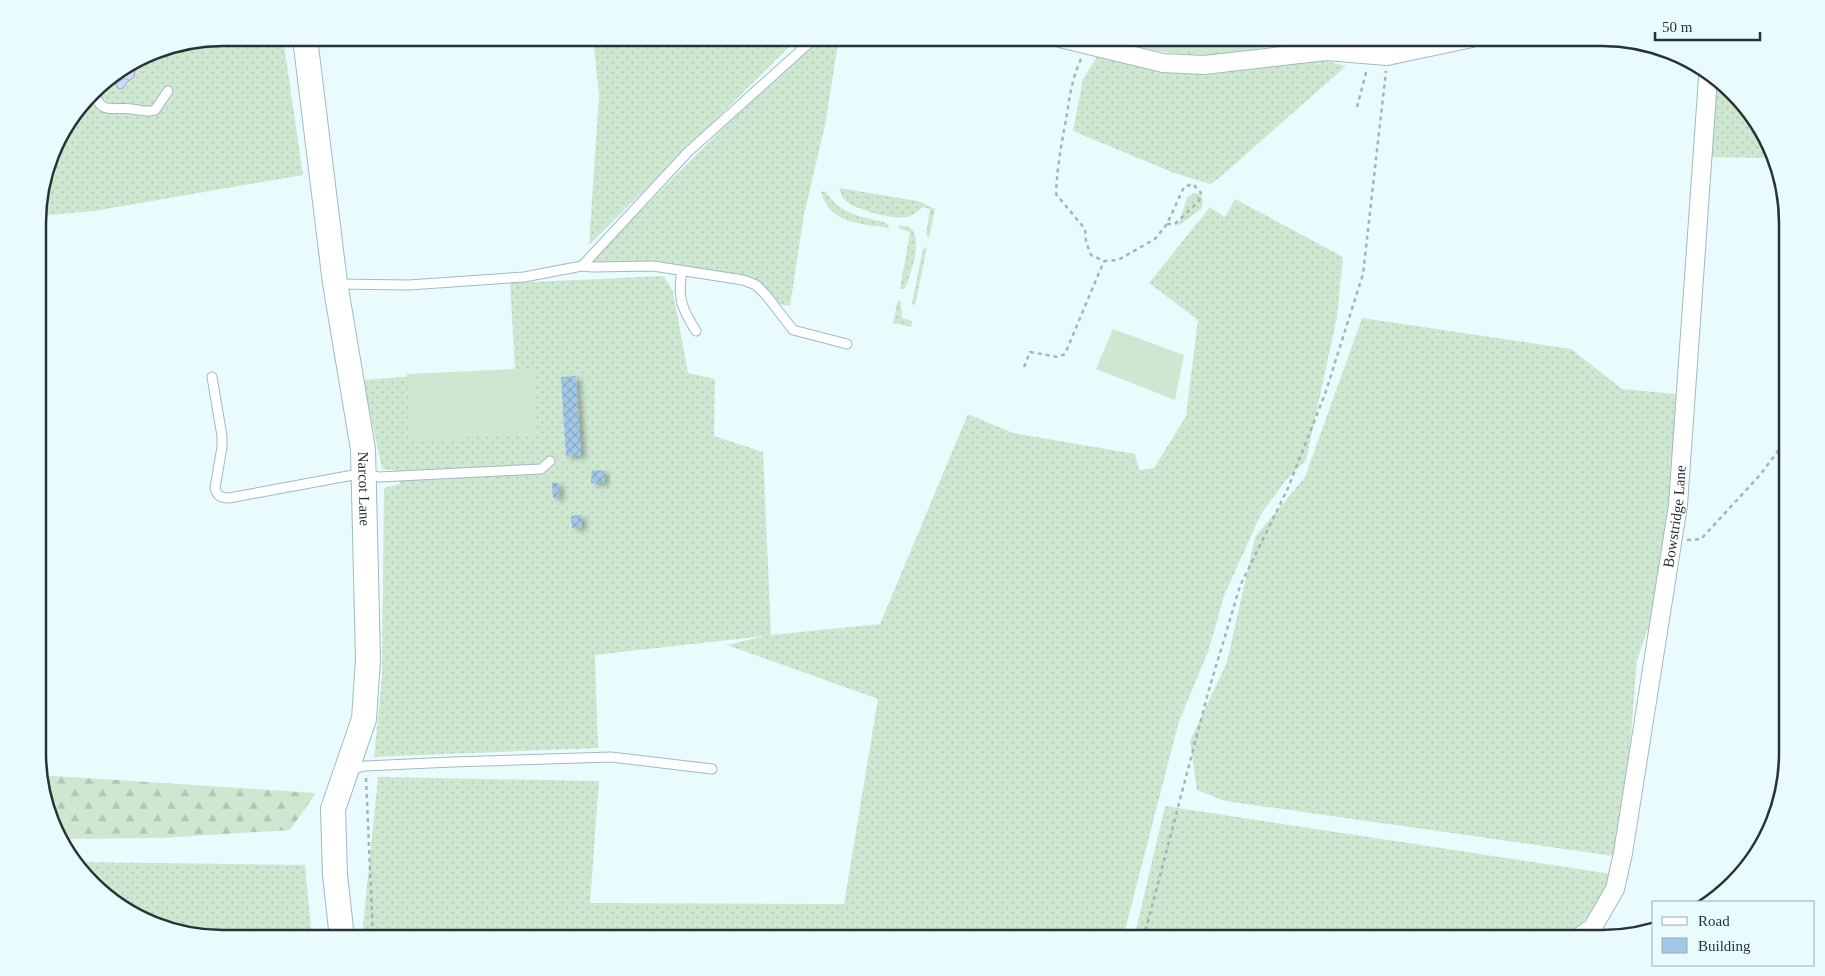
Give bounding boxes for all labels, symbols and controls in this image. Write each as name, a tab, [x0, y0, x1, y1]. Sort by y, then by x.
scale bar	[1655, 10, 1760, 42]
text: 50 m	[1662, 19, 1693, 35]
street label: Narcot Lane	[355, 451, 373, 527]
street label: Bowstridge Lane	[1660, 464, 1689, 569]
legend	[1652, 901, 1815, 966]
text: Road	[1698, 913, 1730, 929]
text: Building	[1698, 938, 1751, 954]

